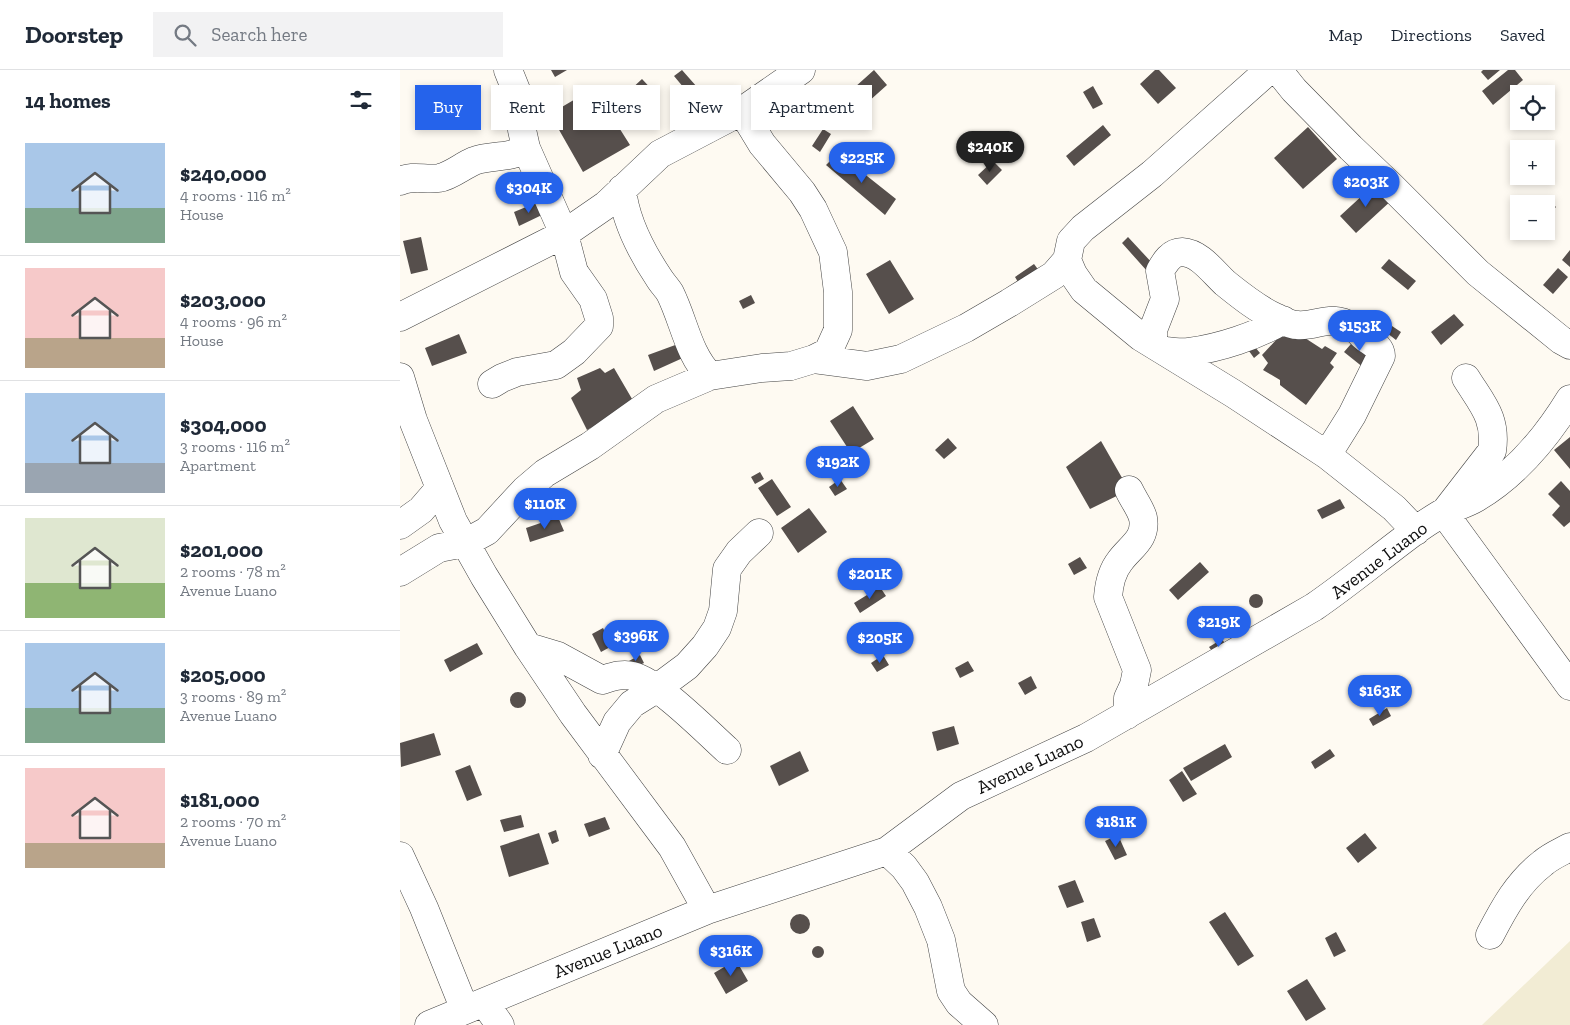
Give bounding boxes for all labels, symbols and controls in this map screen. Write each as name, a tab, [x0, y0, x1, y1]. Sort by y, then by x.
search box	[153, 12, 503, 57]
text: Doorstep	[25, 20, 123, 49]
icon: search	[171, 21, 199, 49]
text: Search here	[211, 23, 308, 46]
text: Map	[1328, 24, 1363, 46]
text: Directions	[1391, 24, 1472, 46]
text: Saved	[1500, 24, 1545, 46]
chip: Buy	[415, 85, 481, 130]
chip: Rent	[491, 85, 563, 130]
chip: Filters	[573, 85, 660, 130]
chip: New	[670, 85, 741, 130]
chip: Apartment	[751, 85, 872, 130]
map controls	[1510, 85, 1555, 240]
button: locate	[1510, 85, 1555, 130]
icon: filters	[347, 86, 375, 114]
text: 14 homes	[25, 88, 111, 113]
pin: $240K	[955, 131, 1025, 173]
text: $240K	[967, 137, 1013, 156]
button: +	[1510, 140, 1555, 185]
pin: $225K	[827, 142, 897, 184]
text: $225K	[840, 148, 884, 167]
text: $240,000	[180, 161, 267, 186]
icon: home	[65, 163, 125, 223]
pin: $203K	[1331, 166, 1401, 208]
pin: $304K	[494, 172, 564, 214]
text: $203K	[1344, 172, 1388, 191]
text: $304K	[506, 178, 552, 197]
text: 4 rooms · 116 m²	[180, 186, 291, 205]
button: −	[1510, 195, 1555, 240]
text: House	[180, 205, 223, 224]
text: $203,000	[180, 287, 266, 312]
icon: home	[65, 288, 125, 348]
pin: $153K	[1325, 310, 1395, 352]
text: 4 rooms · 96 m²	[180, 312, 287, 331]
text: $153K	[1339, 316, 1381, 335]
text: House	[180, 331, 223, 350]
text: $304,000	[180, 412, 267, 437]
icon: home	[65, 413, 125, 473]
text: 3 rooms · 116 m²	[180, 437, 290, 456]
pin: $192K	[803, 446, 873, 488]
text: $192K	[817, 452, 859, 471]
text: Apartment	[180, 456, 256, 475]
pin: $110K	[510, 488, 580, 530]
text: $110K	[525, 494, 565, 513]
street label: Avenue Luano	[1326, 516, 1432, 604]
text: $201,000	[180, 537, 263, 562]
icon: home	[65, 538, 125, 598]
pin: $201K	[835, 558, 905, 600]
text: 2 rooms · 78 m²	[180, 562, 286, 581]
text: $201K	[849, 564, 891, 583]
text: Avenue Luano	[180, 581, 277, 600]
pin: $219K	[1184, 606, 1254, 648]
text: $219K	[1198, 612, 1240, 631]
pin: $396K	[601, 620, 671, 662]
pin: $205K	[845, 622, 915, 664]
text: $396K	[614, 626, 658, 645]
text: $205K	[858, 628, 902, 647]
text: $205,000	[180, 662, 266, 687]
icon: home	[65, 663, 125, 723]
pin: $163K	[1345, 674, 1415, 717]
text: $163K	[1359, 681, 1401, 700]
text: 3 rooms · 89 m²	[180, 687, 286, 706]
text: Avenue Luano	[180, 706, 277, 725]
street label: Avenue Luano	[973, 729, 1087, 799]
text: $181,000	[180, 787, 260, 812]
icon: home	[65, 788, 125, 848]
pin: $181K	[1081, 806, 1151, 848]
text: 2 rooms · 70 m²	[180, 812, 286, 831]
text: $181K	[1096, 812, 1136, 831]
text: Avenue Luano	[180, 831, 277, 850]
street label: Avenue Luano	[550, 919, 666, 983]
pin: $316K	[696, 934, 766, 977]
text: $316K	[710, 941, 752, 960]

